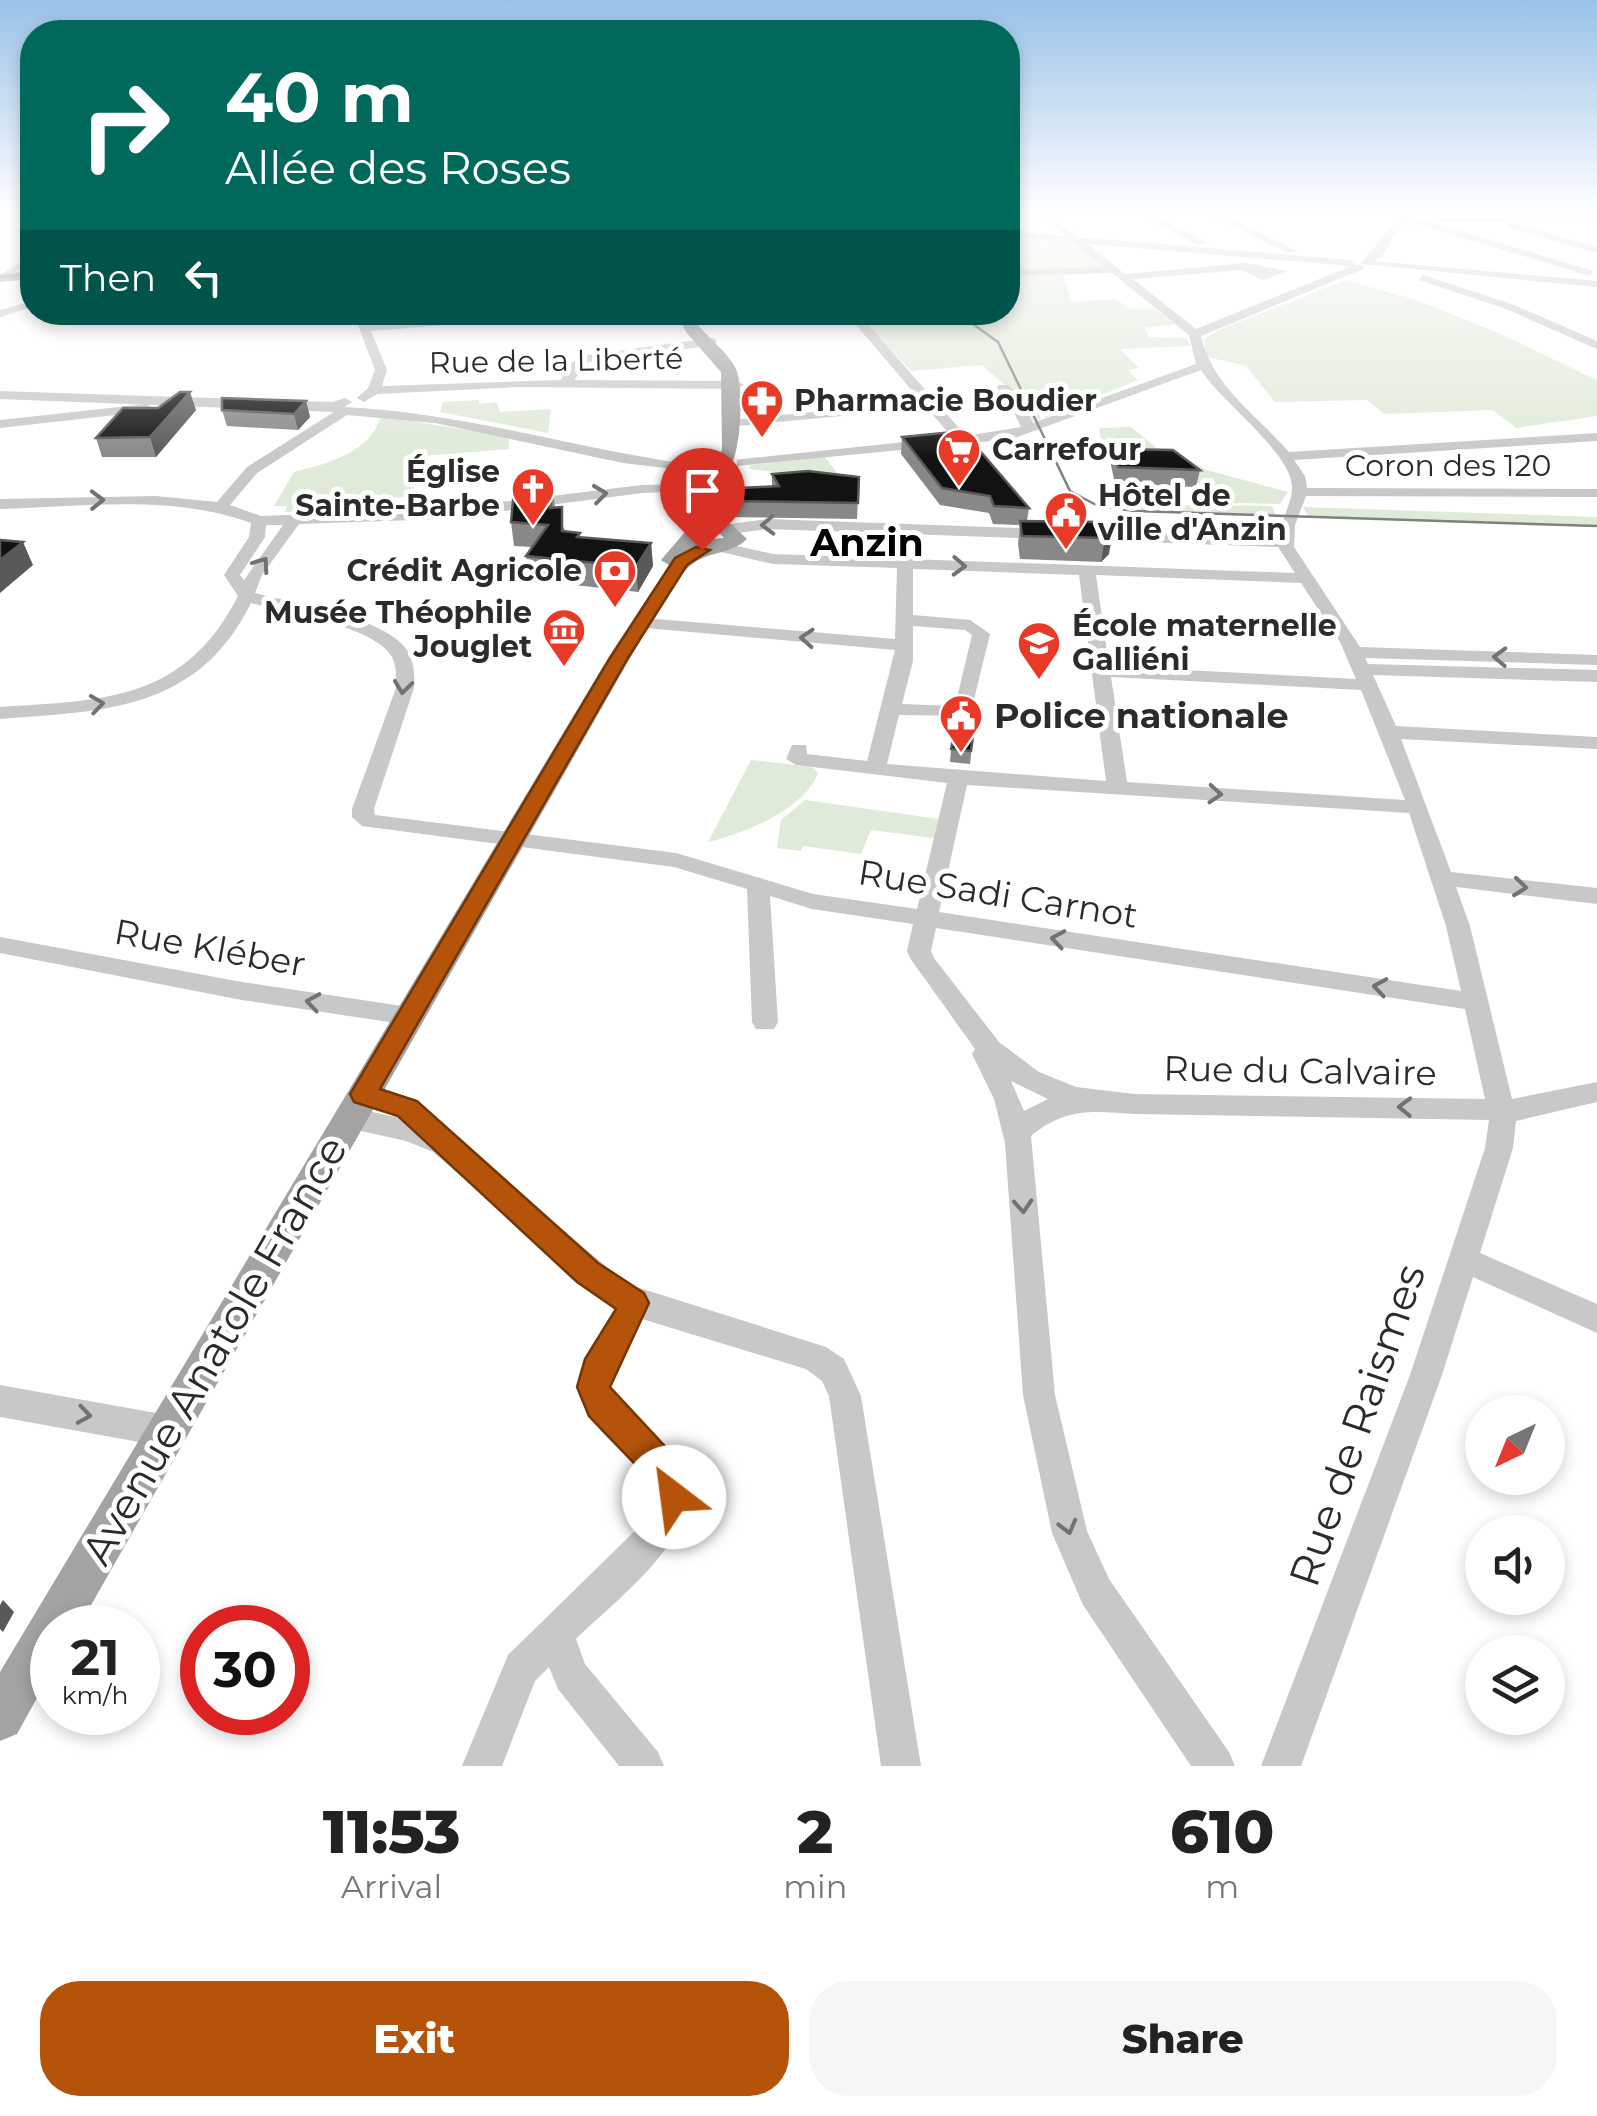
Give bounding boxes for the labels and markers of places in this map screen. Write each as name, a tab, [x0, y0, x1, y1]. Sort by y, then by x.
pharmacy icon: Pharmacie Boudier	[739, 378, 785, 439]
place label: Pharmacie Boudier	[794, 382, 1097, 419]
supermarket icon: Carrefour	[936, 427, 982, 488]
place label: Carrefour	[992, 431, 1141, 468]
pin	[660, 448, 745, 551]
place label: Église Sainte-Barbe	[295, 453, 500, 524]
church icon: Église Sainte-Barbe	[510, 466, 556, 527]
place label: Hôtel de ville d'Anzin	[1097, 477, 1287, 548]
public building icon: Hôtel de ville d'Anzin	[1043, 490, 1089, 551]
bank icon: Crédit Agricole	[592, 548, 638, 609]
place label: Crédit Agricole	[347, 552, 582, 589]
place label: Musée Théophile Jouglet	[264, 594, 532, 665]
museum icon: Musée Théophile Jouglet	[541, 607, 587, 668]
place label: École maternelle Galliéni	[1072, 607, 1337, 678]
school or university icon: École maternelle Galliéni	[1016, 620, 1062, 681]
public building icon: Police nationale	[938, 693, 984, 754]
place label: Police nationale	[994, 694, 1289, 737]

